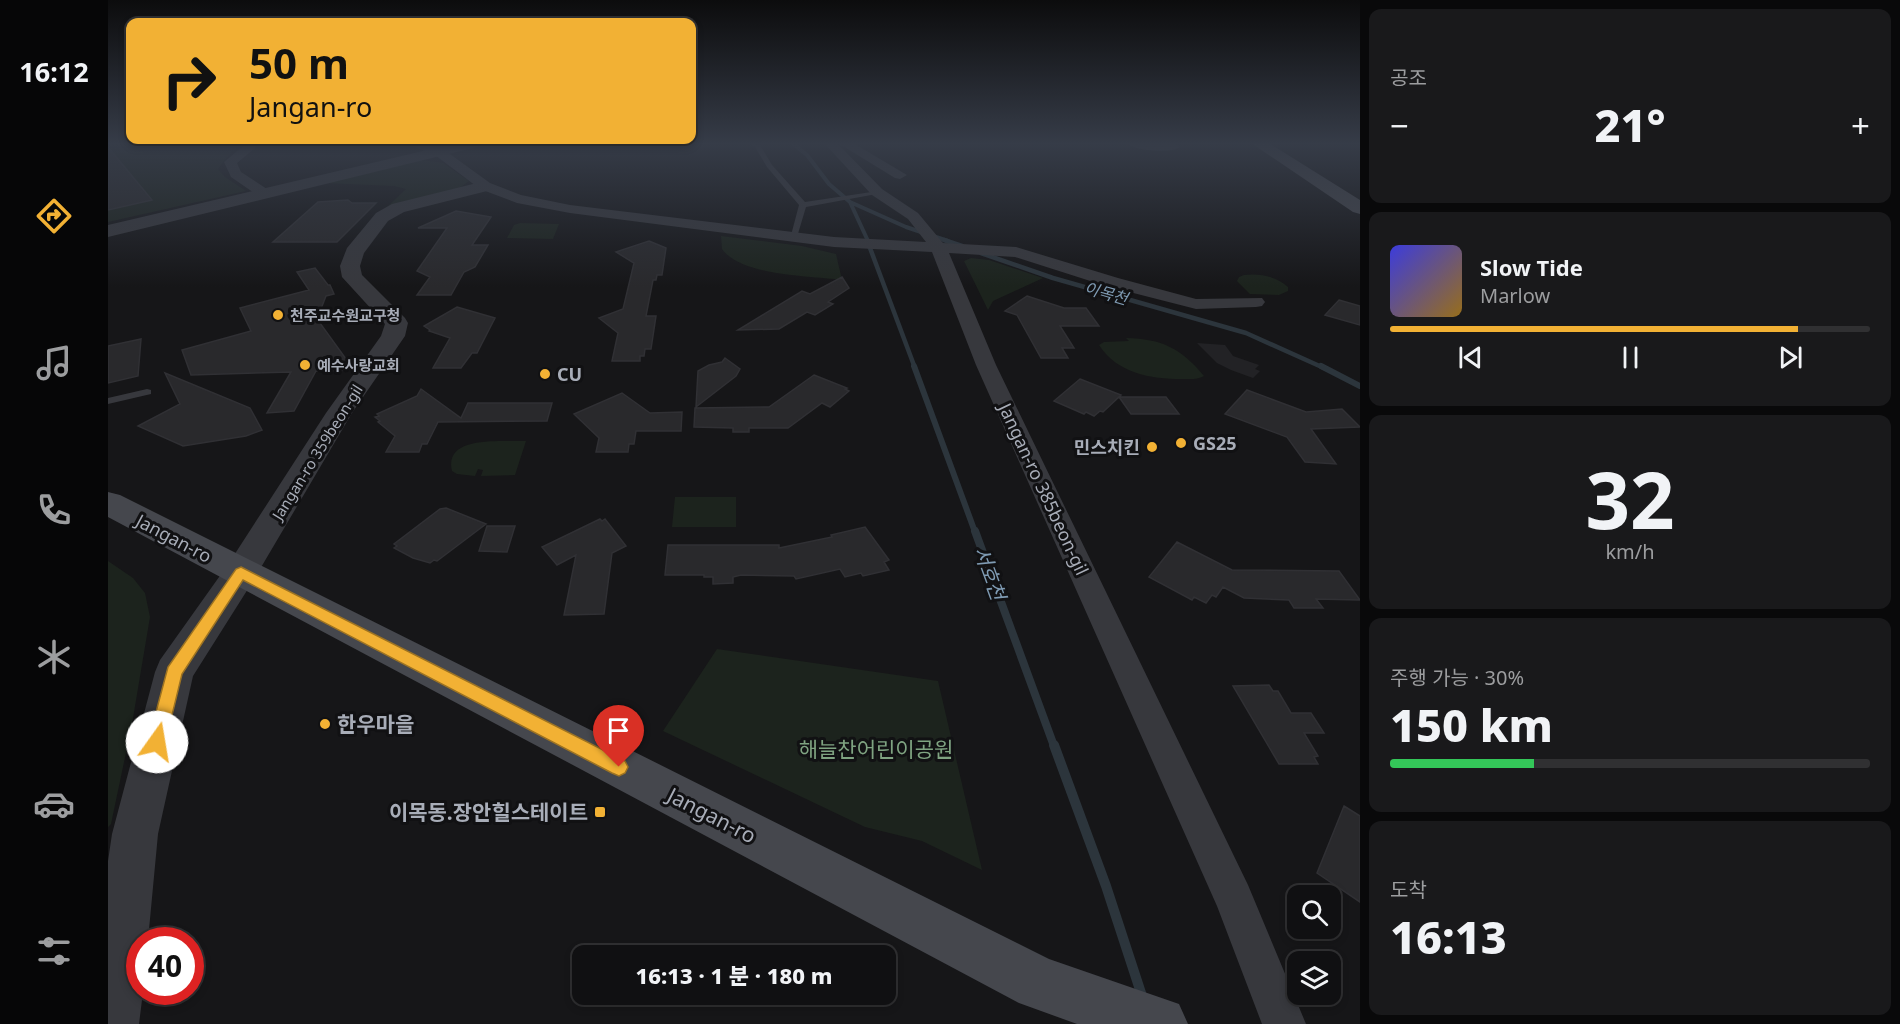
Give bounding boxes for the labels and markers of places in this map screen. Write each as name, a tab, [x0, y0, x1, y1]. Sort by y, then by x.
place label: 천주교수원교구청	[290, 305, 400, 325]
marker: 천주교수원교구청	[271, 308, 285, 322]
place label: 예수사랑교회	[317, 355, 400, 375]
marker: 예수사랑교회	[298, 358, 312, 372]
place label: CU	[557, 362, 582, 386]
marker: CU	[538, 367, 552, 381]
place label: GS25	[1193, 431, 1237, 455]
place label: 민스치킨	[1074, 435, 1140, 459]
marker: GS25	[1174, 436, 1188, 450]
marker: 민스치킨	[1145, 440, 1159, 454]
pin	[593, 705, 644, 767]
place label: 한우마을	[337, 710, 414, 738]
marker: 한우마을	[318, 717, 332, 731]
place label: 이목동.장안힐스테이트	[389, 798, 588, 826]
marker: 이목동.장안힐스테이트	[593, 805, 607, 819]

